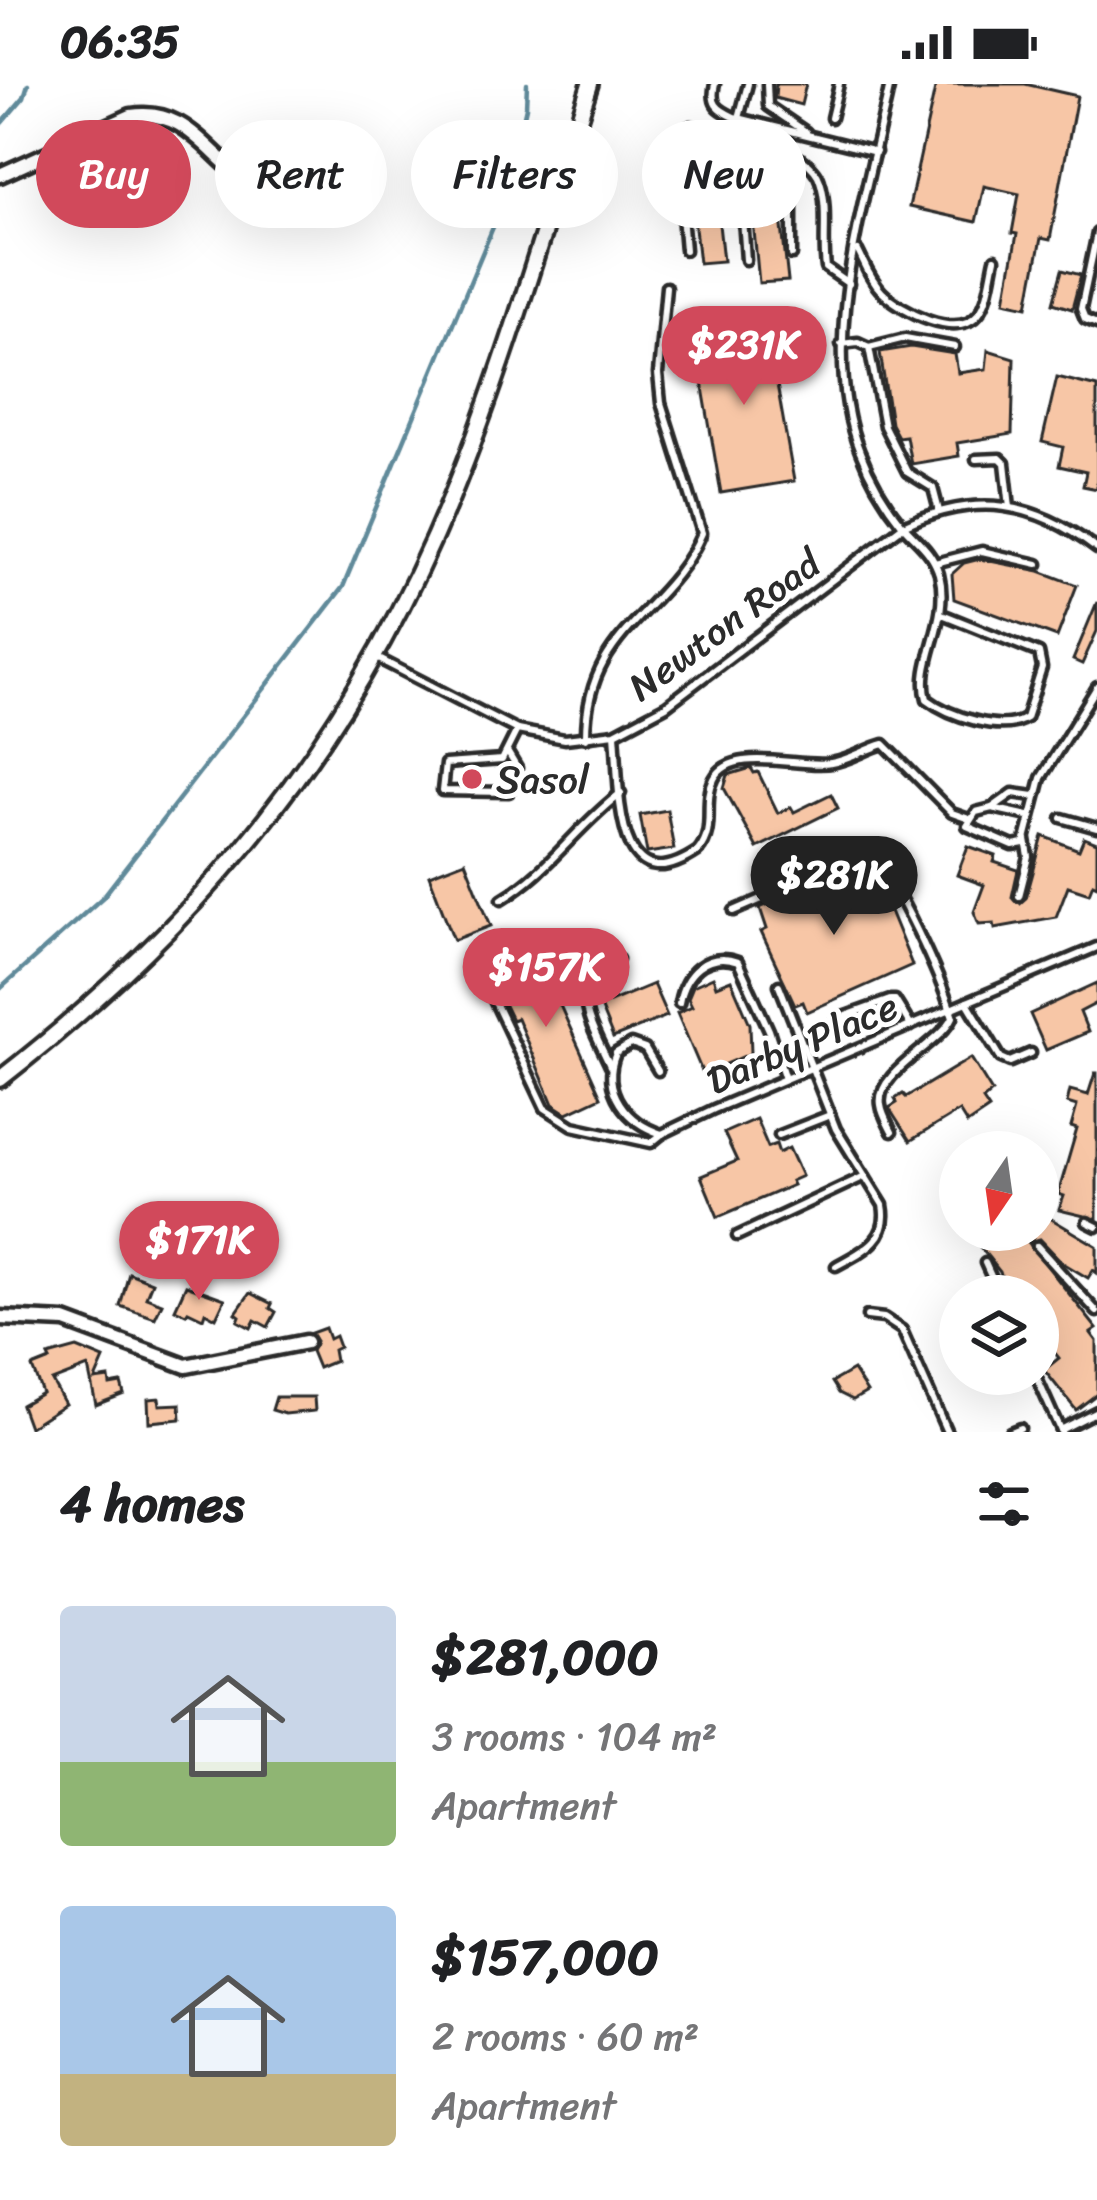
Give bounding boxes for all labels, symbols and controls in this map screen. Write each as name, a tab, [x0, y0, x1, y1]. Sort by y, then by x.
text: 06:35	[60, 2, 180, 82]
chip: Buy	[36, 120, 191, 228]
chip: Rent	[215, 120, 387, 228]
chip: Filters	[411, 120, 618, 228]
chip: New	[642, 120, 806, 228]
pin: $231K	[660, 306, 828, 408]
text: $231K	[689, 310, 799, 379]
street label: Newton Road	[613, 529, 837, 719]
place label: Sasol	[496, 745, 590, 814]
marker: Sasol	[459, 766, 485, 792]
pin: $281K	[750, 836, 918, 938]
text: $281K	[778, 840, 890, 909]
pin: $157K	[462, 928, 630, 1030]
text: $157K	[490, 932, 602, 1001]
street label: Darby Place	[695, 972, 909, 1114]
north arrow	[939, 1131, 1059, 1251]
map controls	[939, 1131, 1059, 1395]
pin: $171K	[115, 1201, 283, 1303]
text: $171K	[146, 1205, 252, 1274]
button: layers	[939, 1275, 1059, 1395]
text: 4 homes	[60, 1459, 244, 1549]
icon: filters	[971, 1471, 1037, 1537]
text: $281,000	[432, 1612, 659, 1702]
icon: home	[156, 1654, 300, 1798]
text: 3 rooms · 104 m²	[432, 1702, 717, 1771]
text: Apartment	[432, 1771, 616, 1840]
text: $157,000	[432, 1912, 659, 2002]
icon: home	[156, 1954, 300, 2098]
text: 2 rooms · 60 m²	[432, 2002, 699, 2071]
text: Apartment	[432, 2071, 616, 2140]

